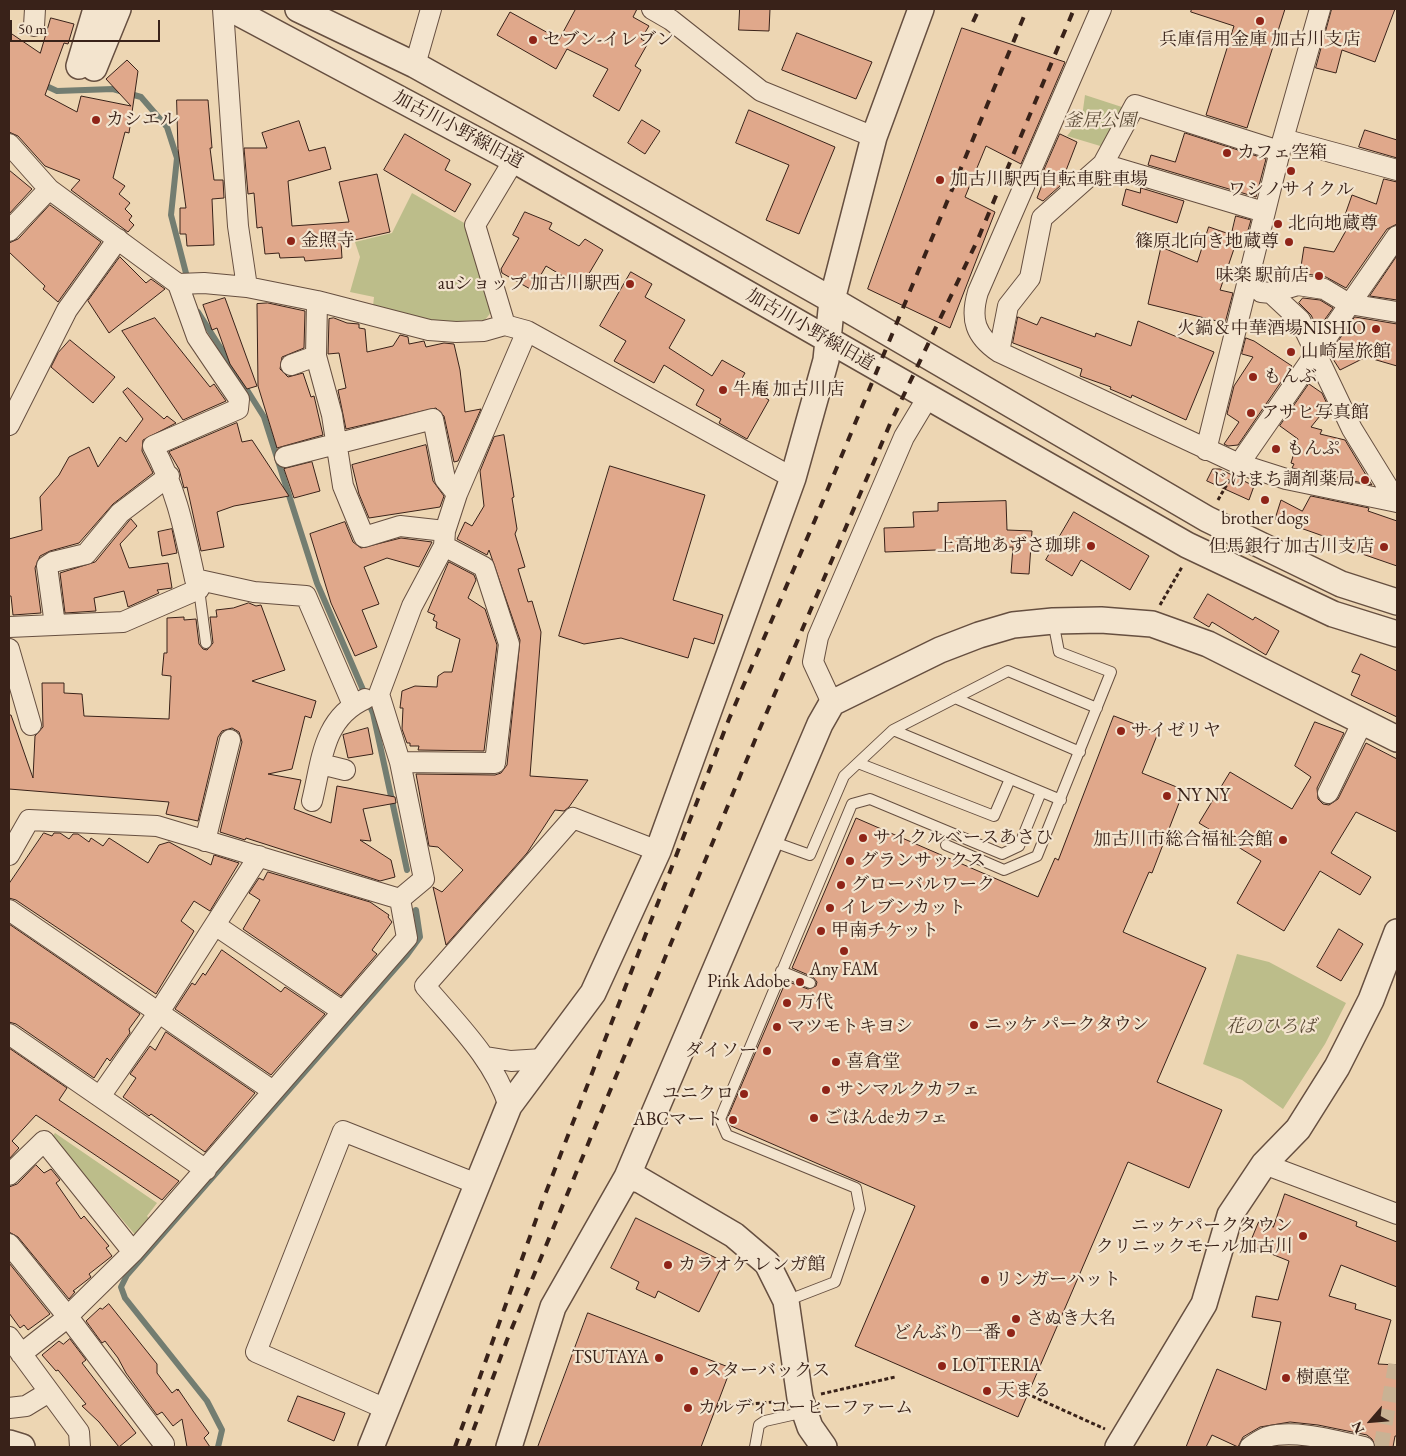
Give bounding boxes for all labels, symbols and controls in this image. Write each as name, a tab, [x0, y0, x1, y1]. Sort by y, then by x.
scale bar	[12, 10, 162, 42]
marker: 兵庫信用金庫 加古川支店	[1254, 15, 1266, 27]
text: 50 m	[18, 19, 47, 38]
place label: セブン-イレブン	[543, 29, 674, 51]
place label: 兵庫信用金庫 加古川支店	[1159, 29, 1361, 51]
marker: セブン-イレブン	[527, 34, 539, 46]
street label: 加古川小野線旧道	[389, 87, 527, 173]
place label: カシエル	[106, 109, 178, 131]
park label: 釜居公園	[1064, 110, 1136, 132]
marker: カシエル	[90, 114, 102, 126]
place label: カフェ空箱	[1237, 142, 1327, 164]
marker: カフェ空箱	[1221, 147, 1233, 159]
marker: ワシノサイクル	[1285, 165, 1297, 177]
place label: 加古川駅西自転車駐車場	[950, 169, 1148, 191]
marker: 加古川駅西自転車駐車場	[934, 174, 946, 186]
place label: ワシノサイクル	[1228, 179, 1354, 201]
place label: 北向地蔵尊	[1288, 213, 1378, 235]
marker: 北向地蔵尊	[1272, 218, 1284, 230]
place label: 金照寺	[301, 230, 355, 252]
place label: 篠原北向き地蔵尊	[1135, 231, 1279, 253]
marker: 金照寺	[285, 235, 297, 247]
marker: 篠原北向き地蔵尊	[1283, 236, 1295, 248]
place label: 味楽 駅前店	[1215, 265, 1309, 287]
marker: 味楽 駅前店	[1313, 270, 1325, 282]
place label: auショップ 加古川駅西	[438, 273, 620, 295]
marker: auショップ 加古川駅西	[624, 278, 636, 290]
street label: 加古川小野線旧道	[742, 285, 878, 375]
place label: 火鍋＆中華酒場NISHIO	[1177, 318, 1366, 340]
marker: 火鍋＆中華酒場NISHIO	[1370, 323, 1382, 335]
place label: 山崎屋旅館	[1301, 341, 1391, 363]
marker: 山崎屋旅館	[1285, 346, 1297, 358]
place label: もんぶ	[1263, 366, 1317, 388]
marker: もんぶ	[1247, 371, 1259, 383]
place label: 牛庵 加古川店	[733, 379, 845, 401]
marker: 牛庵 加古川店	[717, 384, 729, 396]
place label: アサヒ写真館	[1261, 402, 1369, 424]
marker: アサヒ写真館	[1245, 407, 1257, 419]
place label: もんぷ	[1286, 438, 1340, 460]
marker: もんぷ	[1270, 443, 1282, 455]
place label: じけまち調剤薬局	[1211, 469, 1355, 491]
marker: じけまち調剤薬局	[1359, 474, 1371, 486]
marker: brother dogs	[1259, 494, 1271, 506]
place label: brother dogs	[1221, 508, 1309, 530]
place label: 上高地あずさ珈琲	[937, 535, 1081, 557]
place label: 但馬銀行 加古川支店	[1208, 536, 1374, 558]
marker: 上高地あずさ珈琲	[1085, 540, 1097, 552]
marker: 但馬銀行 加古川支店	[1378, 541, 1390, 553]
place label: サイゼリヤ	[1131, 720, 1221, 742]
marker: サイゼリヤ	[1115, 725, 1127, 737]
place label: NY NY	[1177, 785, 1230, 807]
marker: NY NY	[1161, 790, 1173, 802]
place label: サイクルベースあさひ	[873, 827, 1053, 849]
place label: 加古川市総合福祉会館	[1093, 829, 1273, 851]
marker: サイクルベースあさひ	[857, 832, 869, 844]
marker: 加古川市総合福祉会館	[1277, 834, 1289, 846]
place label: グランサックス	[860, 850, 986, 872]
marker: グランサックス	[844, 855, 856, 867]
place label: グローバルワーク	[851, 874, 995, 896]
marker: グローバルワーク	[835, 879, 847, 891]
place label: イレブンカット	[840, 897, 966, 919]
marker: イレブンカット	[824, 902, 836, 914]
place label: 甲南チケット	[831, 920, 939, 942]
marker: 甲南チケット	[815, 925, 827, 937]
marker: Any FAM	[838, 945, 850, 957]
place label: Any FAM	[809, 959, 879, 981]
place label: Pink Adobe	[707, 971, 790, 993]
marker: Pink Adobe	[794, 976, 806, 988]
place label: 万代	[797, 992, 833, 1014]
marker: 万代	[781, 997, 793, 1009]
place label: ニッケ パークタウン	[984, 1014, 1150, 1036]
place label: マツモトキヨシ	[787, 1016, 913, 1038]
park label: 花のひろば	[1226, 1016, 1316, 1038]
marker: ニッケ パークタウン	[968, 1019, 980, 1031]
marker: マツモトキヨシ	[771, 1021, 783, 1033]
place label: ダイソー	[685, 1040, 757, 1062]
marker: ダイソー	[761, 1045, 773, 1057]
place label: 喜倉堂	[846, 1051, 900, 1073]
marker: 喜倉堂	[830, 1056, 842, 1068]
place label: サンマルクカフェ	[836, 1079, 980, 1101]
place label: ユニクロ	[662, 1083, 734, 1105]
marker: サンマルクカフェ	[820, 1084, 832, 1096]
marker: ユニクロ	[738, 1088, 750, 1100]
place label: ごはんdeカフェ	[824, 1107, 948, 1129]
place label: ABCマート	[633, 1109, 723, 1131]
marker: ごはんdeカフェ	[808, 1112, 820, 1124]
marker: ABCマート	[727, 1114, 739, 1126]
place label: ニッケパークタウン クリニックモール加古川	[1096, 1215, 1293, 1258]
marker: ニッケパークタウン クリニックモール加古川	[1297, 1230, 1309, 1242]
place label: カラオケ レンガ館	[678, 1254, 826, 1276]
marker: カラオケ レンガ館	[662, 1259, 674, 1271]
place label: リンガーハット	[995, 1269, 1121, 1291]
marker: リンガーハット	[979, 1274, 991, 1286]
place label: さぬき大名	[1026, 1308, 1116, 1330]
marker: さぬき大名	[1010, 1313, 1022, 1325]
place label: どんぶり一番	[893, 1322, 1001, 1344]
marker: どんぶり一番	[1005, 1327, 1017, 1339]
place label: TSUTAYA	[572, 1347, 649, 1369]
marker: TSUTAYA	[653, 1352, 665, 1364]
place label: LOTTERIA	[952, 1355, 1042, 1377]
place label: スターバックス	[704, 1360, 830, 1382]
marker: LOTTERIA	[936, 1360, 948, 1372]
marker: スターバックス	[688, 1365, 700, 1377]
place label: 樹悳堂	[1296, 1367, 1350, 1389]
marker: 樹悳堂	[1280, 1372, 1292, 1384]
place label: 天まる	[997, 1380, 1051, 1402]
marker: 天まる	[981, 1385, 993, 1397]
north arrow	[1346, 1396, 1396, 1446]
place label: カルディコーヒーファーム	[698, 1397, 913, 1419]
marker: カルディコーヒーファーム	[682, 1402, 694, 1414]
text: N	[1347, 1419, 1368, 1437]

